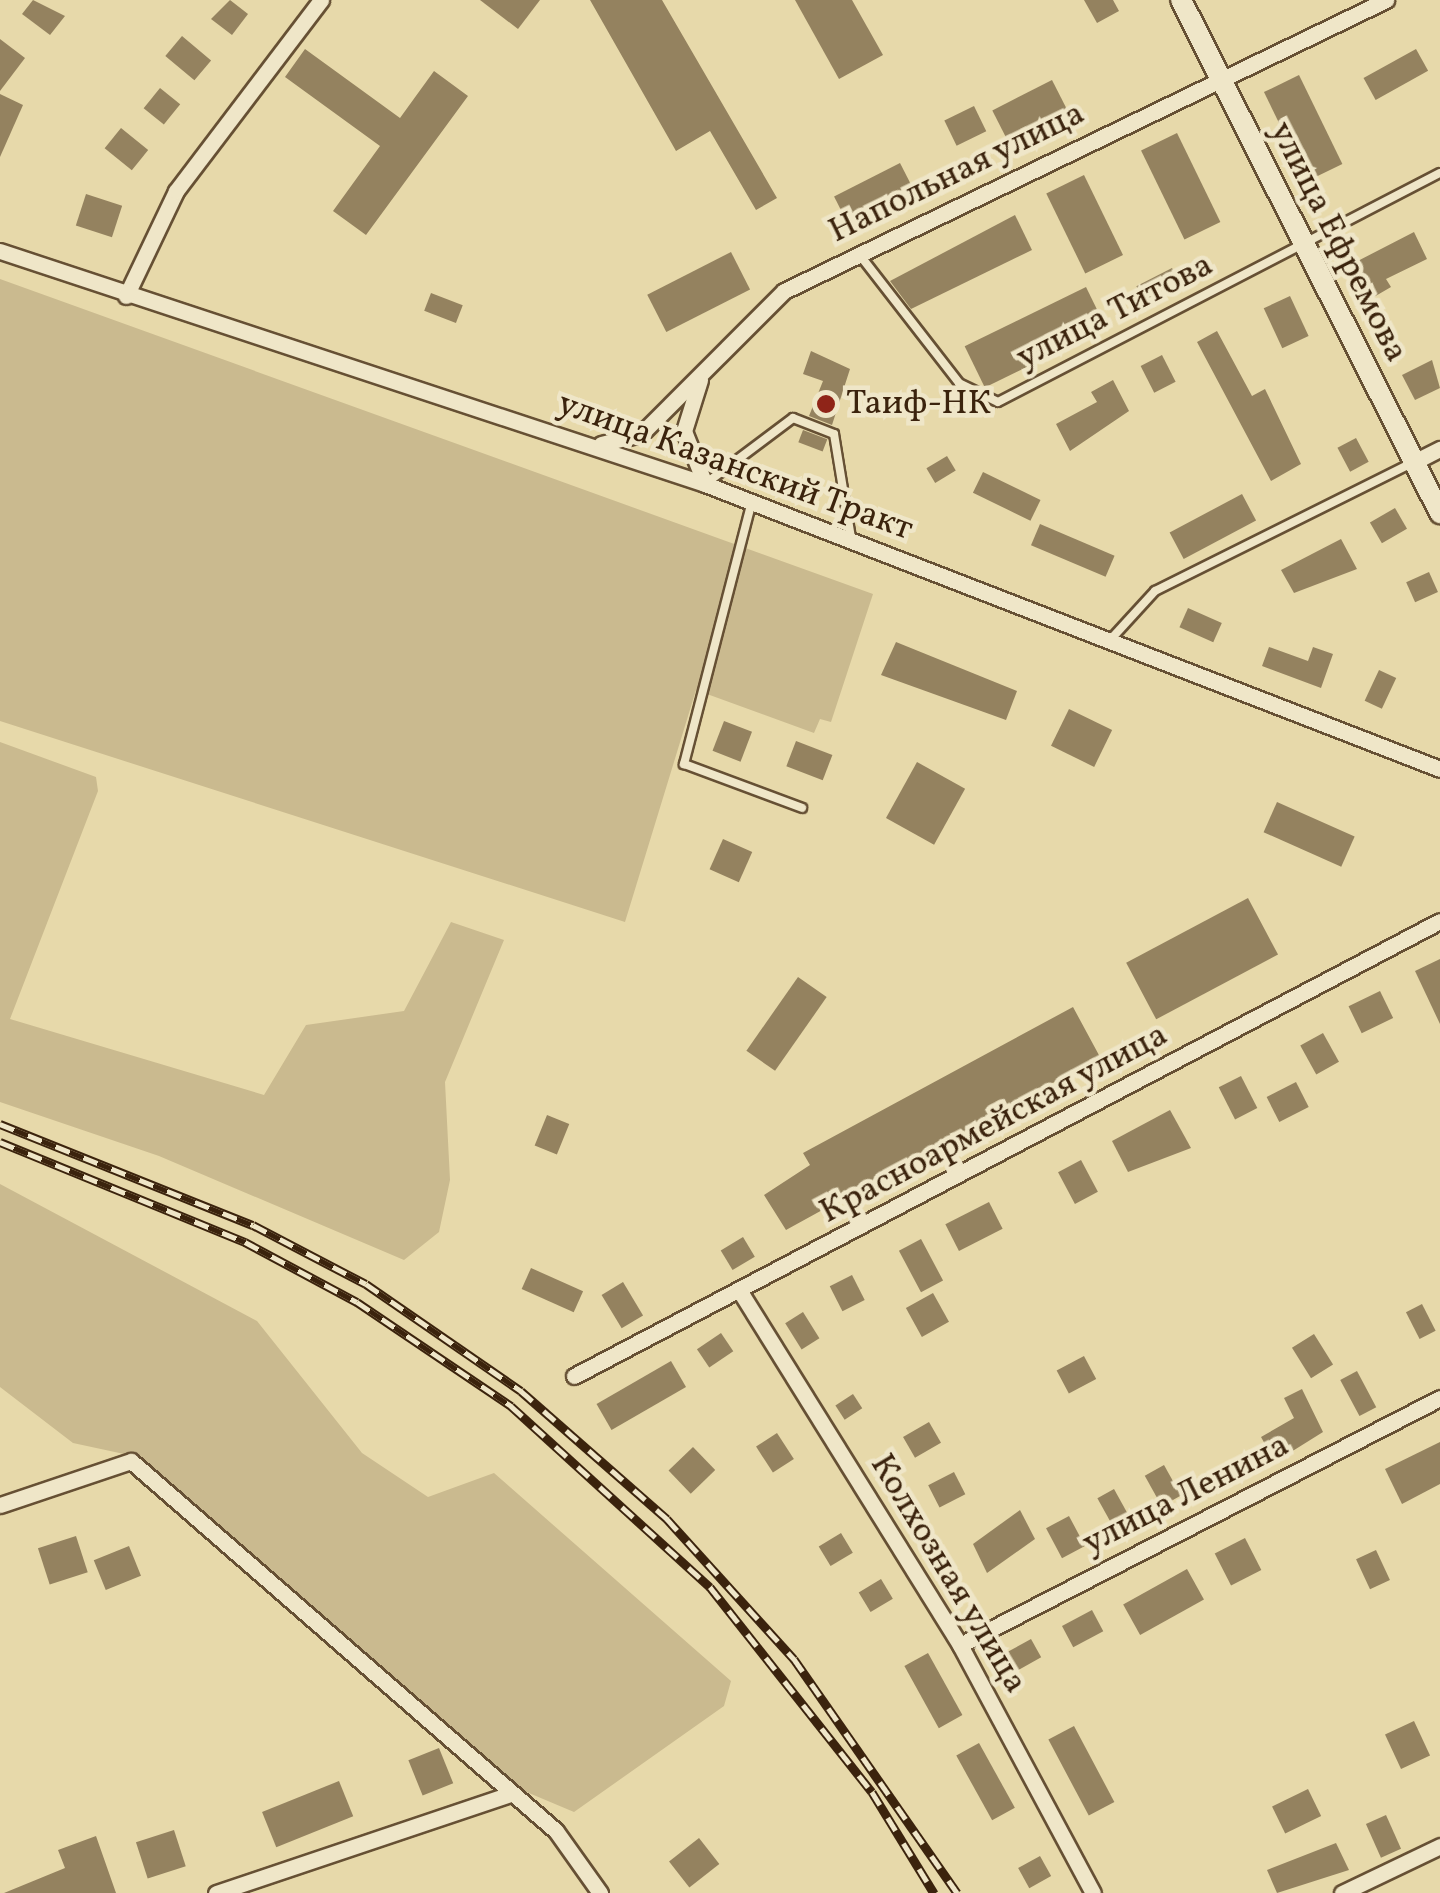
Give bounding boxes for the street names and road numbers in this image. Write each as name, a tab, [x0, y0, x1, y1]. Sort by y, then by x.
street label: Напольная улица	[822, 93, 1092, 253]
street label: улица Ефремова	[1259, 115, 1417, 369]
street label: улица Титова	[1009, 244, 1221, 380]
street label: улица Казанский Тракт	[551, 383, 919, 551]
street label: Красноармейская улица	[812, 1014, 1176, 1234]
street label: улица Ленина	[1076, 1425, 1296, 1565]
street label: Колхозная улица	[860, 1446, 1036, 1702]

